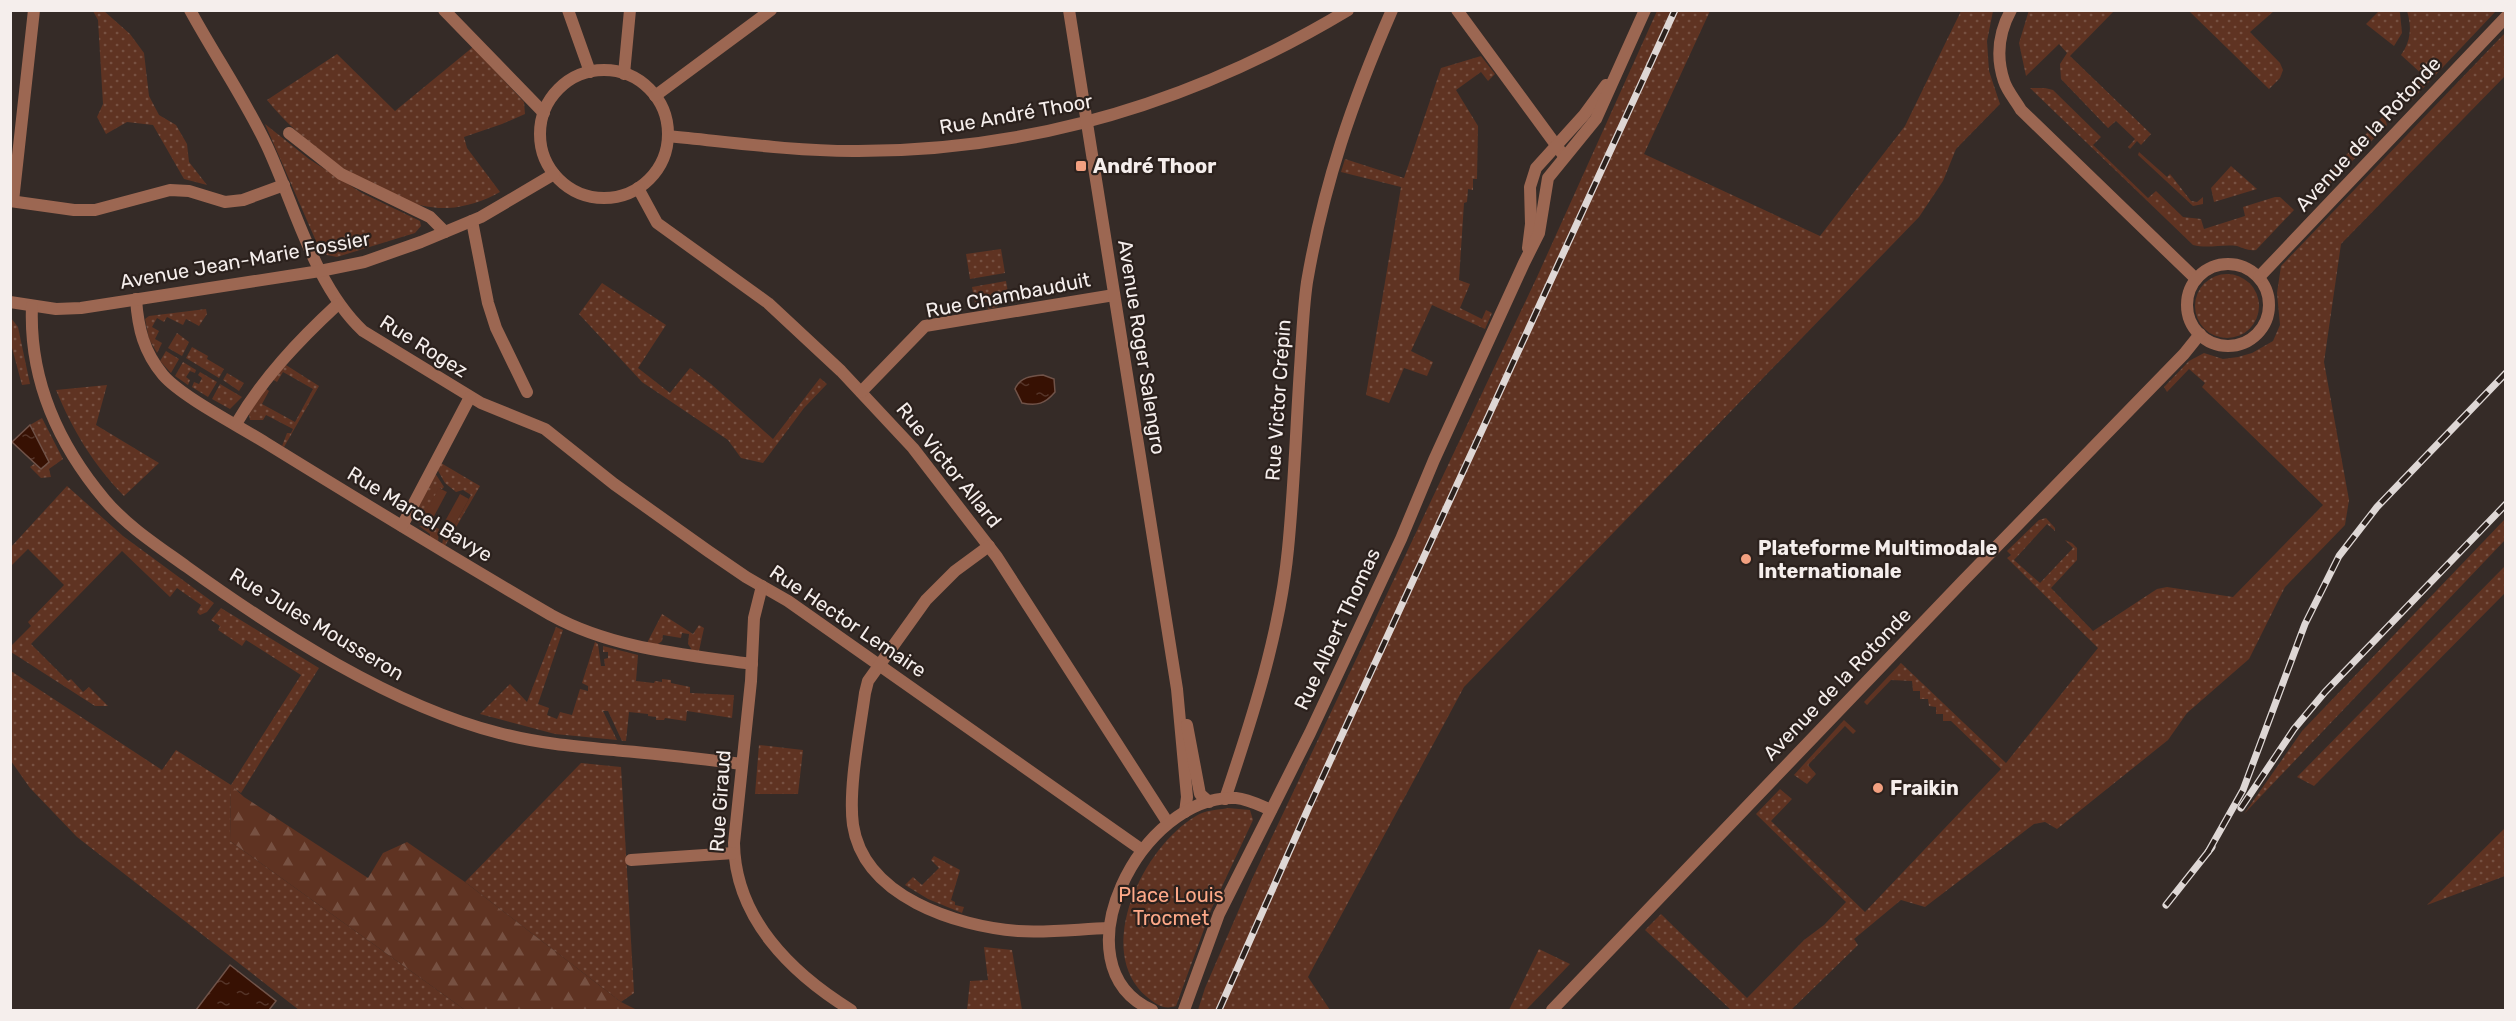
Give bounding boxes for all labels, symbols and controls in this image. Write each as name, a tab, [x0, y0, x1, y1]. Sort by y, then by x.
street label: Avenue de la Rotonde	[2290, 52, 2446, 216]
street label: Rue André Thoor	[938, 89, 1095, 139]
place label: André Thoor	[1093, 154, 1216, 178]
marker: André Thoor	[1074, 159, 1088, 173]
street label: Avenue Jean-Marie Fossier	[118, 226, 373, 294]
street label: Avenue Roger Salengro	[1113, 238, 1171, 456]
street label: Rue Chambauduit	[924, 267, 1093, 323]
street label: Rue Rogez	[376, 310, 472, 382]
street label: Rue Victor Crépin	[1260, 318, 1296, 482]
street label: Rue Victor Allard	[891, 398, 1007, 532]
street label: Rue Marcel Bavye	[343, 461, 497, 567]
place label: Plateforme Multimodale Internationale	[1758, 536, 1997, 583]
street label: Rue Albert Thomas	[1289, 544, 1385, 714]
marker: Plateforme Multimodale Internationale	[1739, 552, 1753, 566]
street label: Rue Hector Lemaire	[765, 560, 931, 682]
street label: Rue Jules Mousseron	[226, 562, 408, 686]
street label: Avenue de la Rotonde	[1758, 603, 1916, 765]
street label: Rue Giraud	[704, 749, 736, 853]
place label: Fraikin	[1890, 776, 1959, 800]
marker: Fraikin	[1871, 781, 1885, 795]
park label: Place Louis Trocmet	[1118, 883, 1224, 930]

